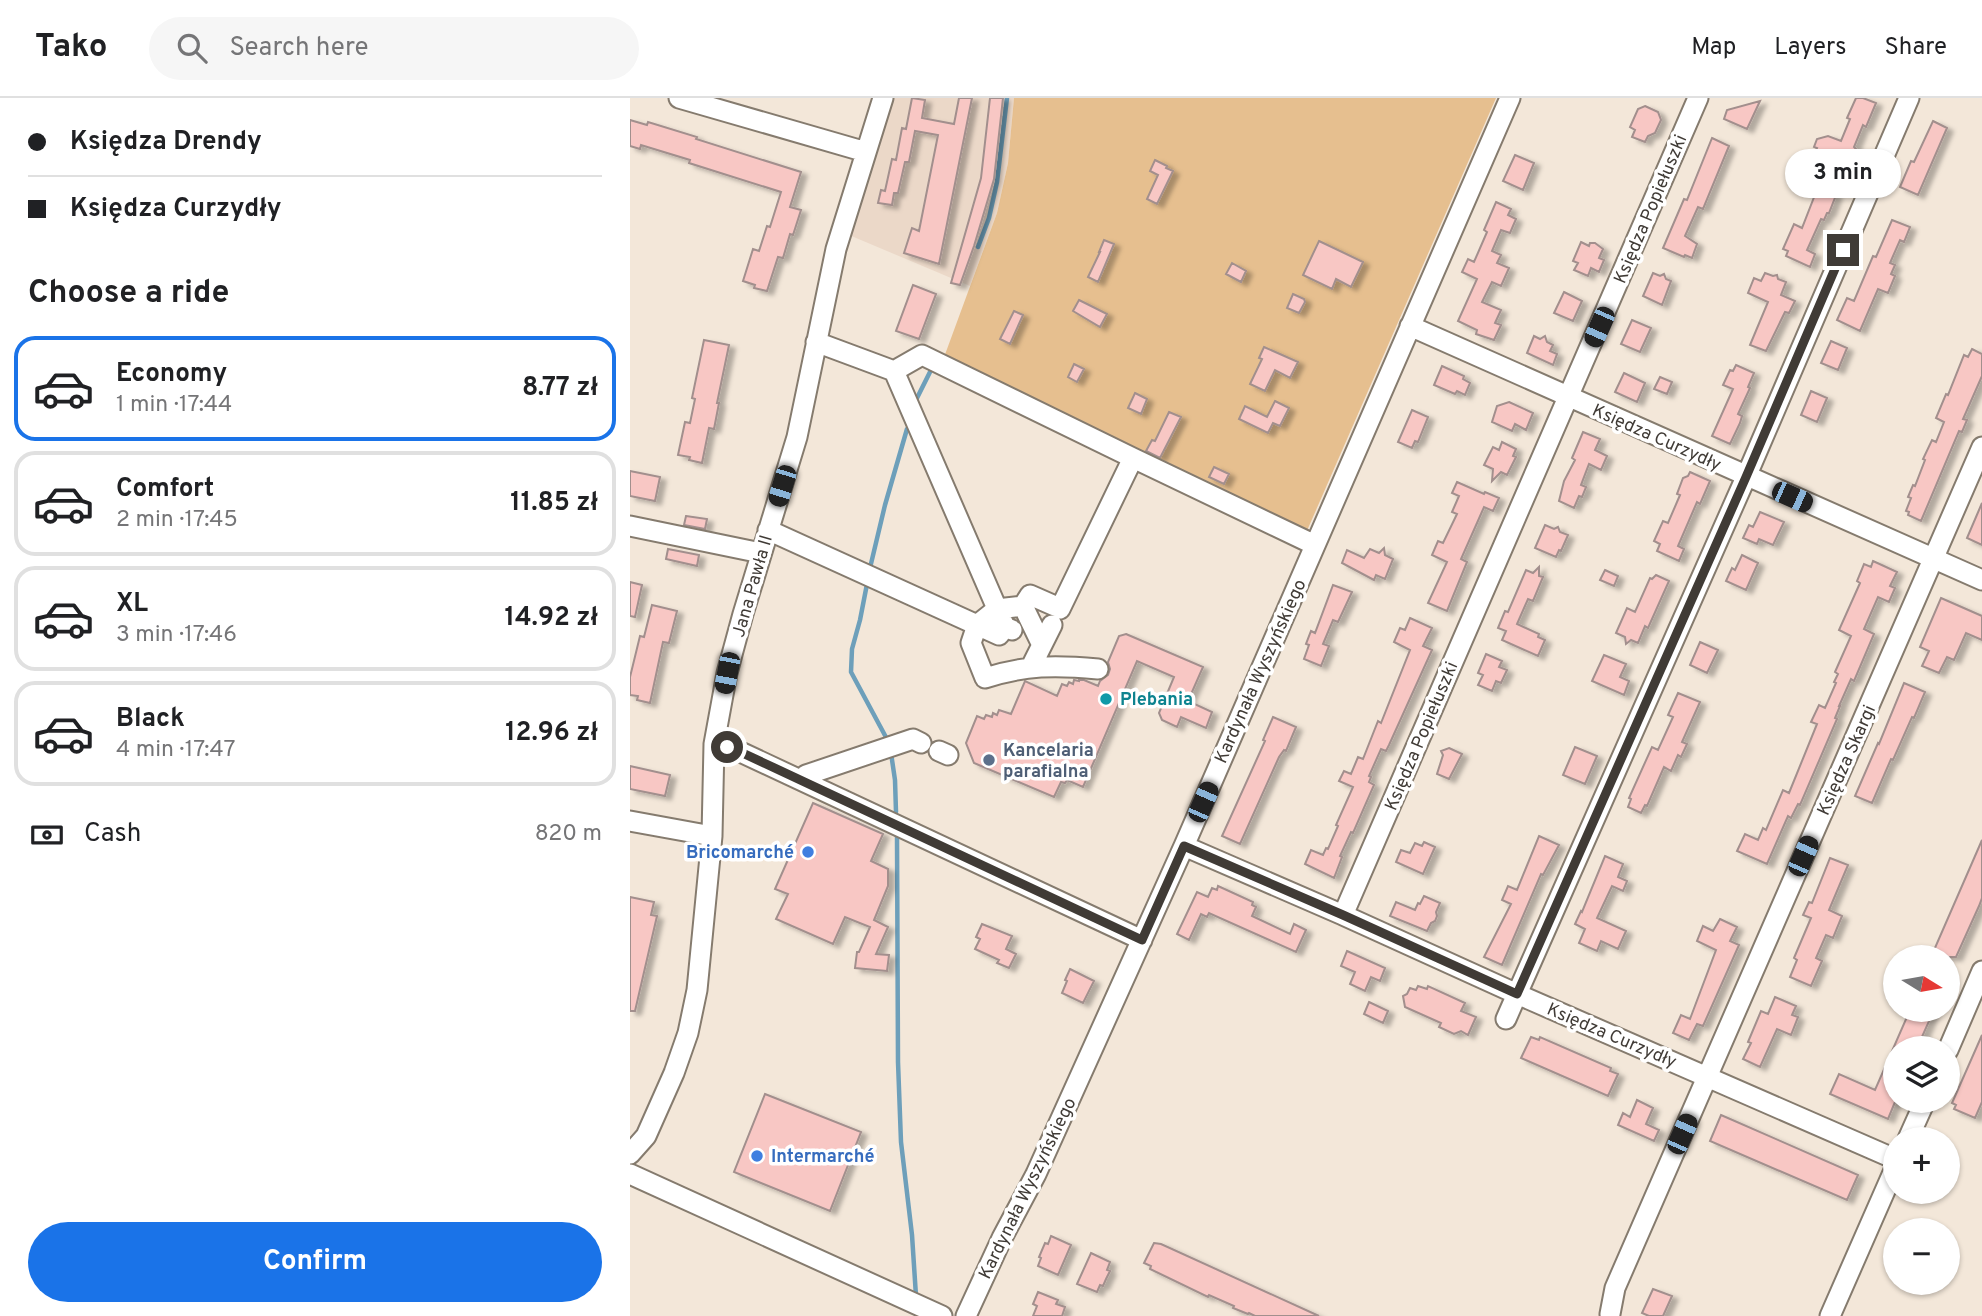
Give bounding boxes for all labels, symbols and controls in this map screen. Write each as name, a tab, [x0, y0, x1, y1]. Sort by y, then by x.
search box	[149, 17, 639, 80]
text: Tako	[35, 27, 107, 69]
icon: search	[173, 29, 211, 67]
text: Search here	[229, 32, 368, 65]
text: Map	[1691, 33, 1736, 63]
text: Layers	[1774, 33, 1846, 63]
text: Share	[1884, 33, 1947, 63]
text: Księdza Drendy	[70, 126, 262, 159]
street label: Księdza Popiełuszki	[1610, 132, 1693, 288]
callout: 3 min	[1785, 149, 1901, 198]
text: 3 min	[1813, 159, 1873, 188]
text: Księdza Curzydły	[70, 193, 282, 226]
route end	[1827, 234, 1859, 266]
text: Choose a ride	[28, 274, 229, 314]
car	[1581, 304, 1618, 350]
icon: car	[32, 357, 95, 420]
text: Economy	[116, 358, 227, 391]
text: 8.77 zł	[522, 372, 598, 405]
text: 1 min · 17:44	[116, 391, 232, 420]
street label: Księdza Curzydły	[1588, 400, 1725, 477]
car	[766, 463, 799, 509]
icon: car	[32, 472, 95, 535]
text: Comfort	[116, 473, 214, 506]
car	[1769, 479, 1816, 515]
text: 11.85 zł	[510, 487, 598, 520]
text: 2 min · 17:45	[116, 506, 238, 535]
street label: Jana Pawła II	[728, 533, 779, 640]
street label: Kardynała Wyszyńskiego	[1210, 576, 1312, 767]
icon: car	[32, 587, 95, 650]
text: XL	[116, 588, 148, 621]
text: 14.92 zł	[505, 602, 598, 635]
text: 3 min · 17:46	[116, 621, 237, 650]
car	[713, 650, 742, 696]
street label: Księdza Popiełuszki	[1381, 659, 1464, 815]
place label: Plebania	[1120, 689, 1193, 712]
marker: Plebania	[1098, 691, 1114, 707]
icon: car	[32, 702, 95, 765]
street label: Księdza Skargi	[1813, 702, 1882, 819]
text: Black	[116, 703, 185, 736]
text: 12.96 zł	[505, 717, 598, 750]
route start	[711, 731, 743, 763]
text: 4 min · 17:47	[116, 736, 236, 765]
place label: Kancelaria parafialna	[1003, 740, 1094, 784]
marker: Kancelaria parafialna	[981, 752, 997, 768]
car	[1185, 779, 1222, 825]
icon: cash	[28, 816, 66, 854]
text: Cash	[84, 818, 141, 851]
text: 820 m	[535, 820, 602, 849]
car	[1785, 833, 1822, 879]
place label: Bricomarché	[686, 842, 794, 865]
marker: Bricomarché	[800, 844, 816, 860]
north arrow	[1883, 945, 1960, 1022]
map controls	[1883, 945, 1960, 1295]
street label: Księdza Curzydły	[1543, 999, 1680, 1074]
button: layers	[1883, 1036, 1960, 1113]
street label: Kardynała Wyszyńskiego	[974, 1094, 1082, 1283]
car	[1664, 1111, 1701, 1157]
button: +	[1883, 1127, 1960, 1204]
place label: Intermarché	[771, 1146, 874, 1169]
marker: Intermarché	[749, 1148, 765, 1164]
button: −	[1883, 1218, 1960, 1295]
button: Confirm	[28, 1222, 602, 1302]

